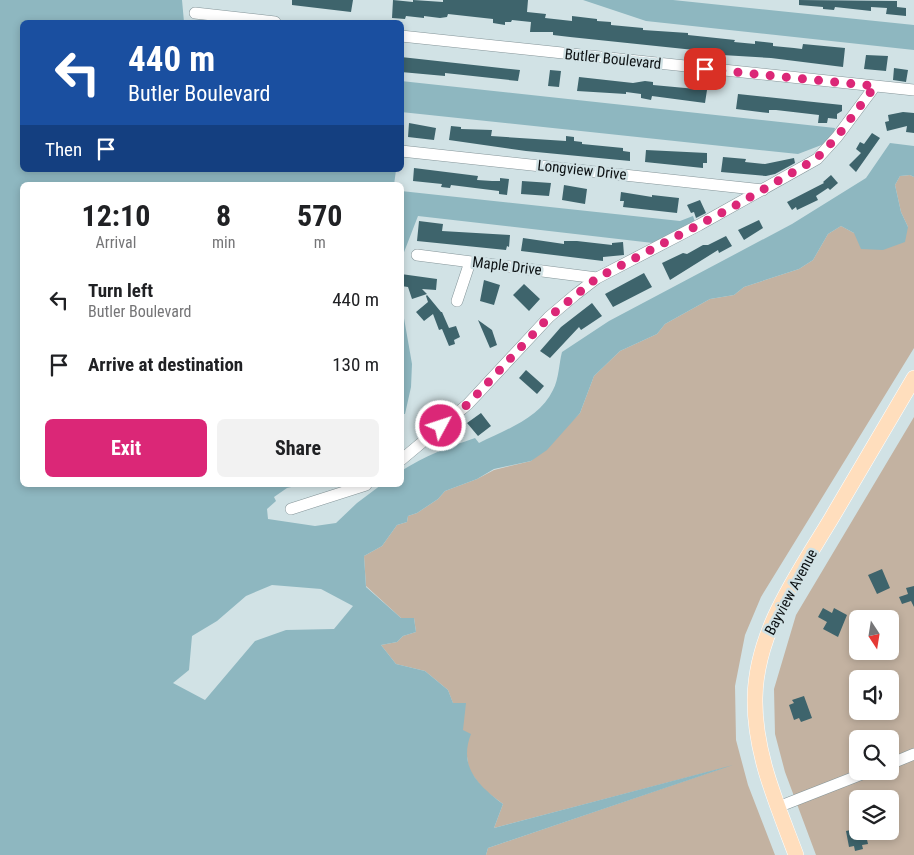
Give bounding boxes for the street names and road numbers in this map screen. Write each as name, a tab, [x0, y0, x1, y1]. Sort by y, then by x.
street label: Butler Boulevard	[564, 45, 662, 73]
street label: Longview Drive	[537, 156, 627, 184]
street label: Maple Drive	[471, 253, 543, 279]
street label: Bayview Avenue	[761, 546, 821, 638]

